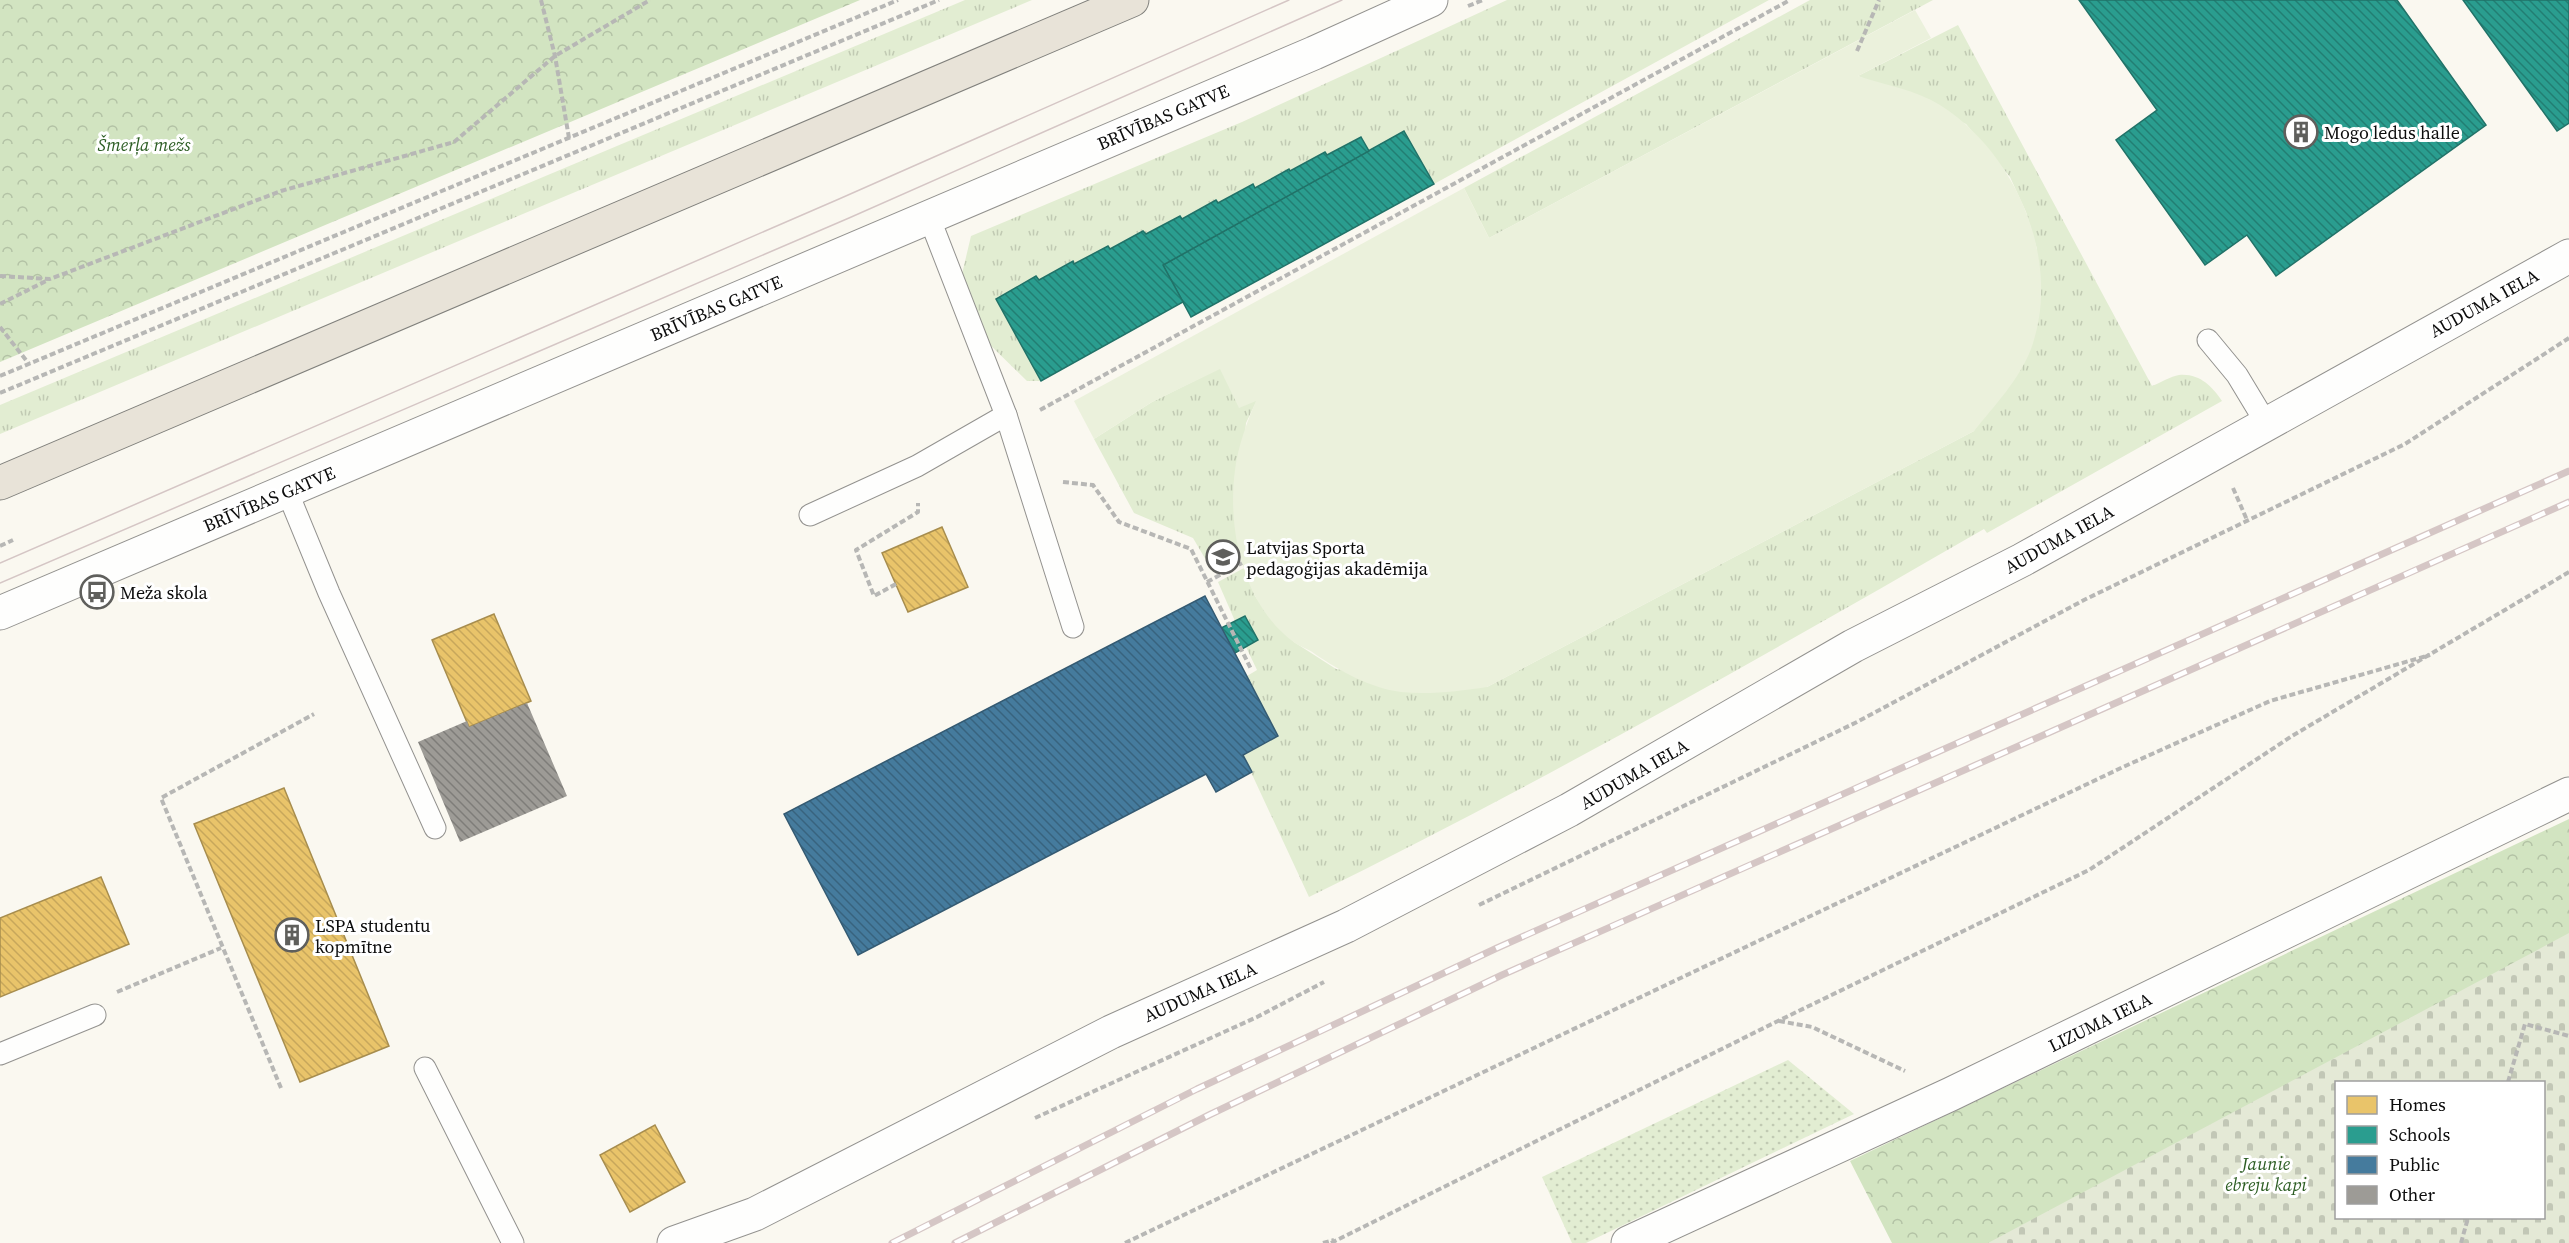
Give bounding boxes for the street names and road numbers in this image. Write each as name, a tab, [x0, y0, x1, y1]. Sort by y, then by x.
street label: BRĪVĪBAS GATVE	[1093, 78, 1233, 156]
street label: AUDUMA IELA	[2425, 263, 2543, 343]
street label: BRĪVĪBAS GATVE	[646, 269, 786, 347]
street label: BRĪVĪBAS GATVE	[199, 460, 339, 538]
street label: AUDUMA IELA	[2000, 499, 2118, 579]
street label: AUDUMA IELA	[1575, 733, 1693, 815]
street label: AUDUMA IELA	[1139, 956, 1261, 1028]
street label: LIZUMA IELA	[2044, 986, 2156, 1058]

